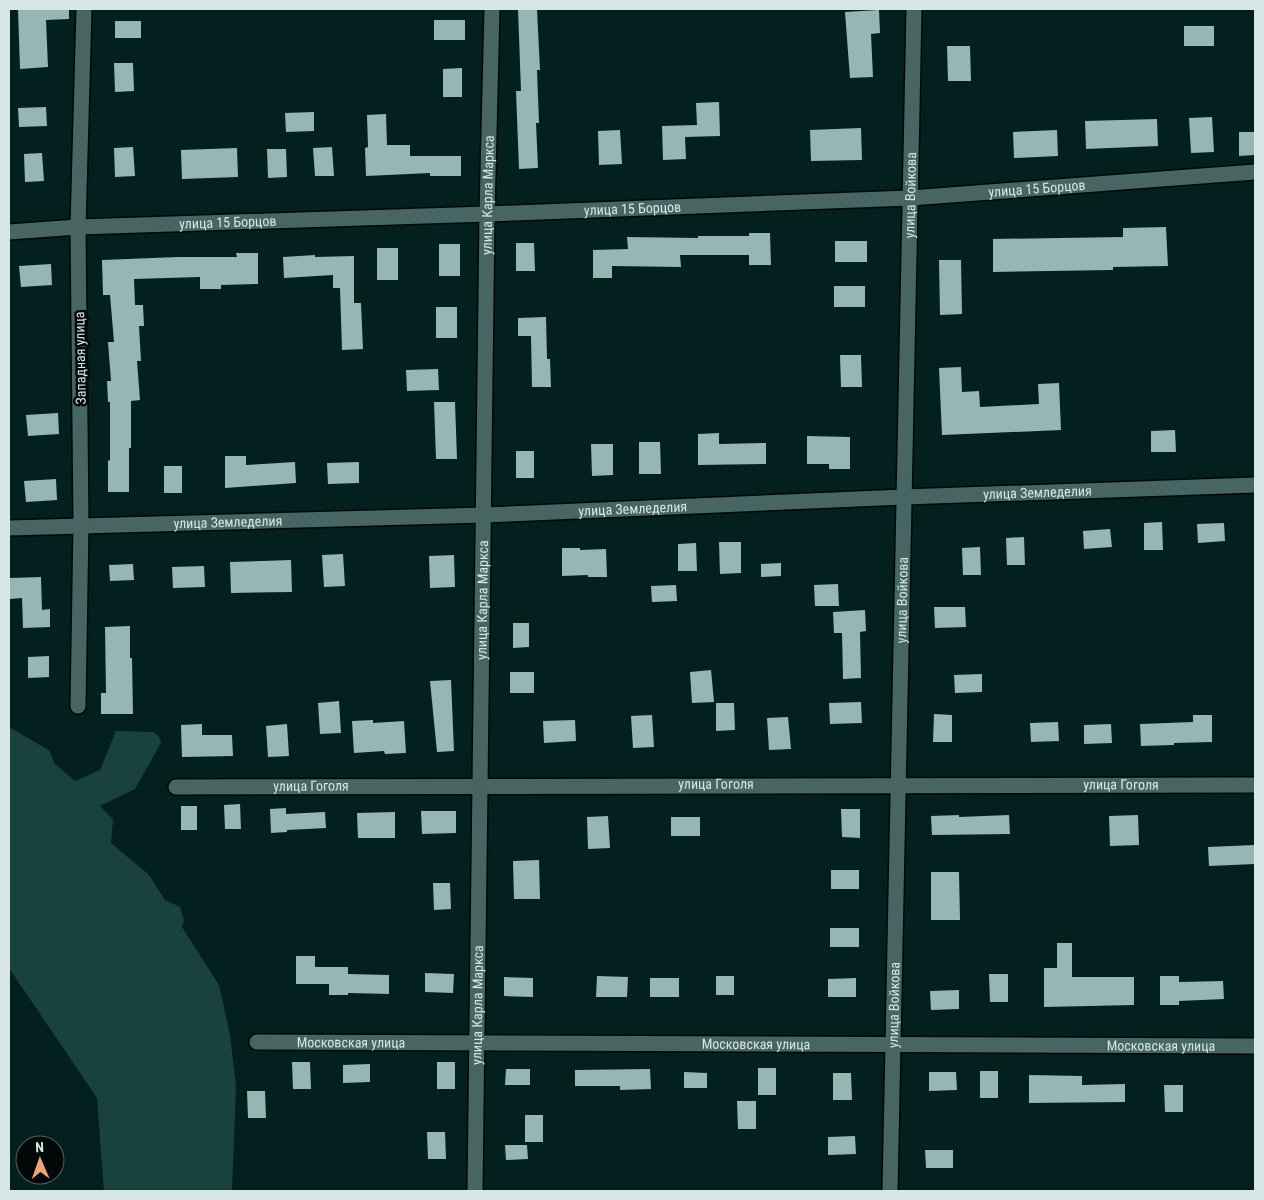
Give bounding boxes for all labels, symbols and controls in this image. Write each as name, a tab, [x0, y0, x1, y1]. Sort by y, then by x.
street label: улица Карла Маркса	[478, 135, 497, 255]
street label: улица Войкова	[901, 152, 919, 239]
street label: улица 15 Борцов	[988, 177, 1086, 200]
street label: улица 15 Борцов	[584, 199, 681, 218]
street label: улица 15 Борцов	[179, 213, 277, 232]
street label: Западная улица	[71, 311, 89, 405]
street label: улица Земледелия	[983, 483, 1092, 502]
street label: улица Земледелия	[578, 498, 687, 519]
street label: улица Земледелия	[173, 513, 283, 531]
street label: улица Карла Маркса	[474, 540, 491, 660]
street label: улица Войкова	[893, 557, 911, 643]
street label: улица Гоголя	[678, 776, 754, 792]
street label: улица Гоголя	[1083, 776, 1159, 793]
street label: улица Гоголя	[273, 777, 349, 794]
street label: улица Карла Маркса	[469, 945, 486, 1065]
street label: улица Войкова	[885, 962, 903, 1048]
street label: Московская улица	[297, 1034, 405, 1051]
street label: Московская улица	[702, 1036, 810, 1052]
street label: Московская улица	[1107, 1037, 1215, 1054]
north arrow	[15, 1135, 65, 1185]
text: N	[35, 1139, 44, 1155]

